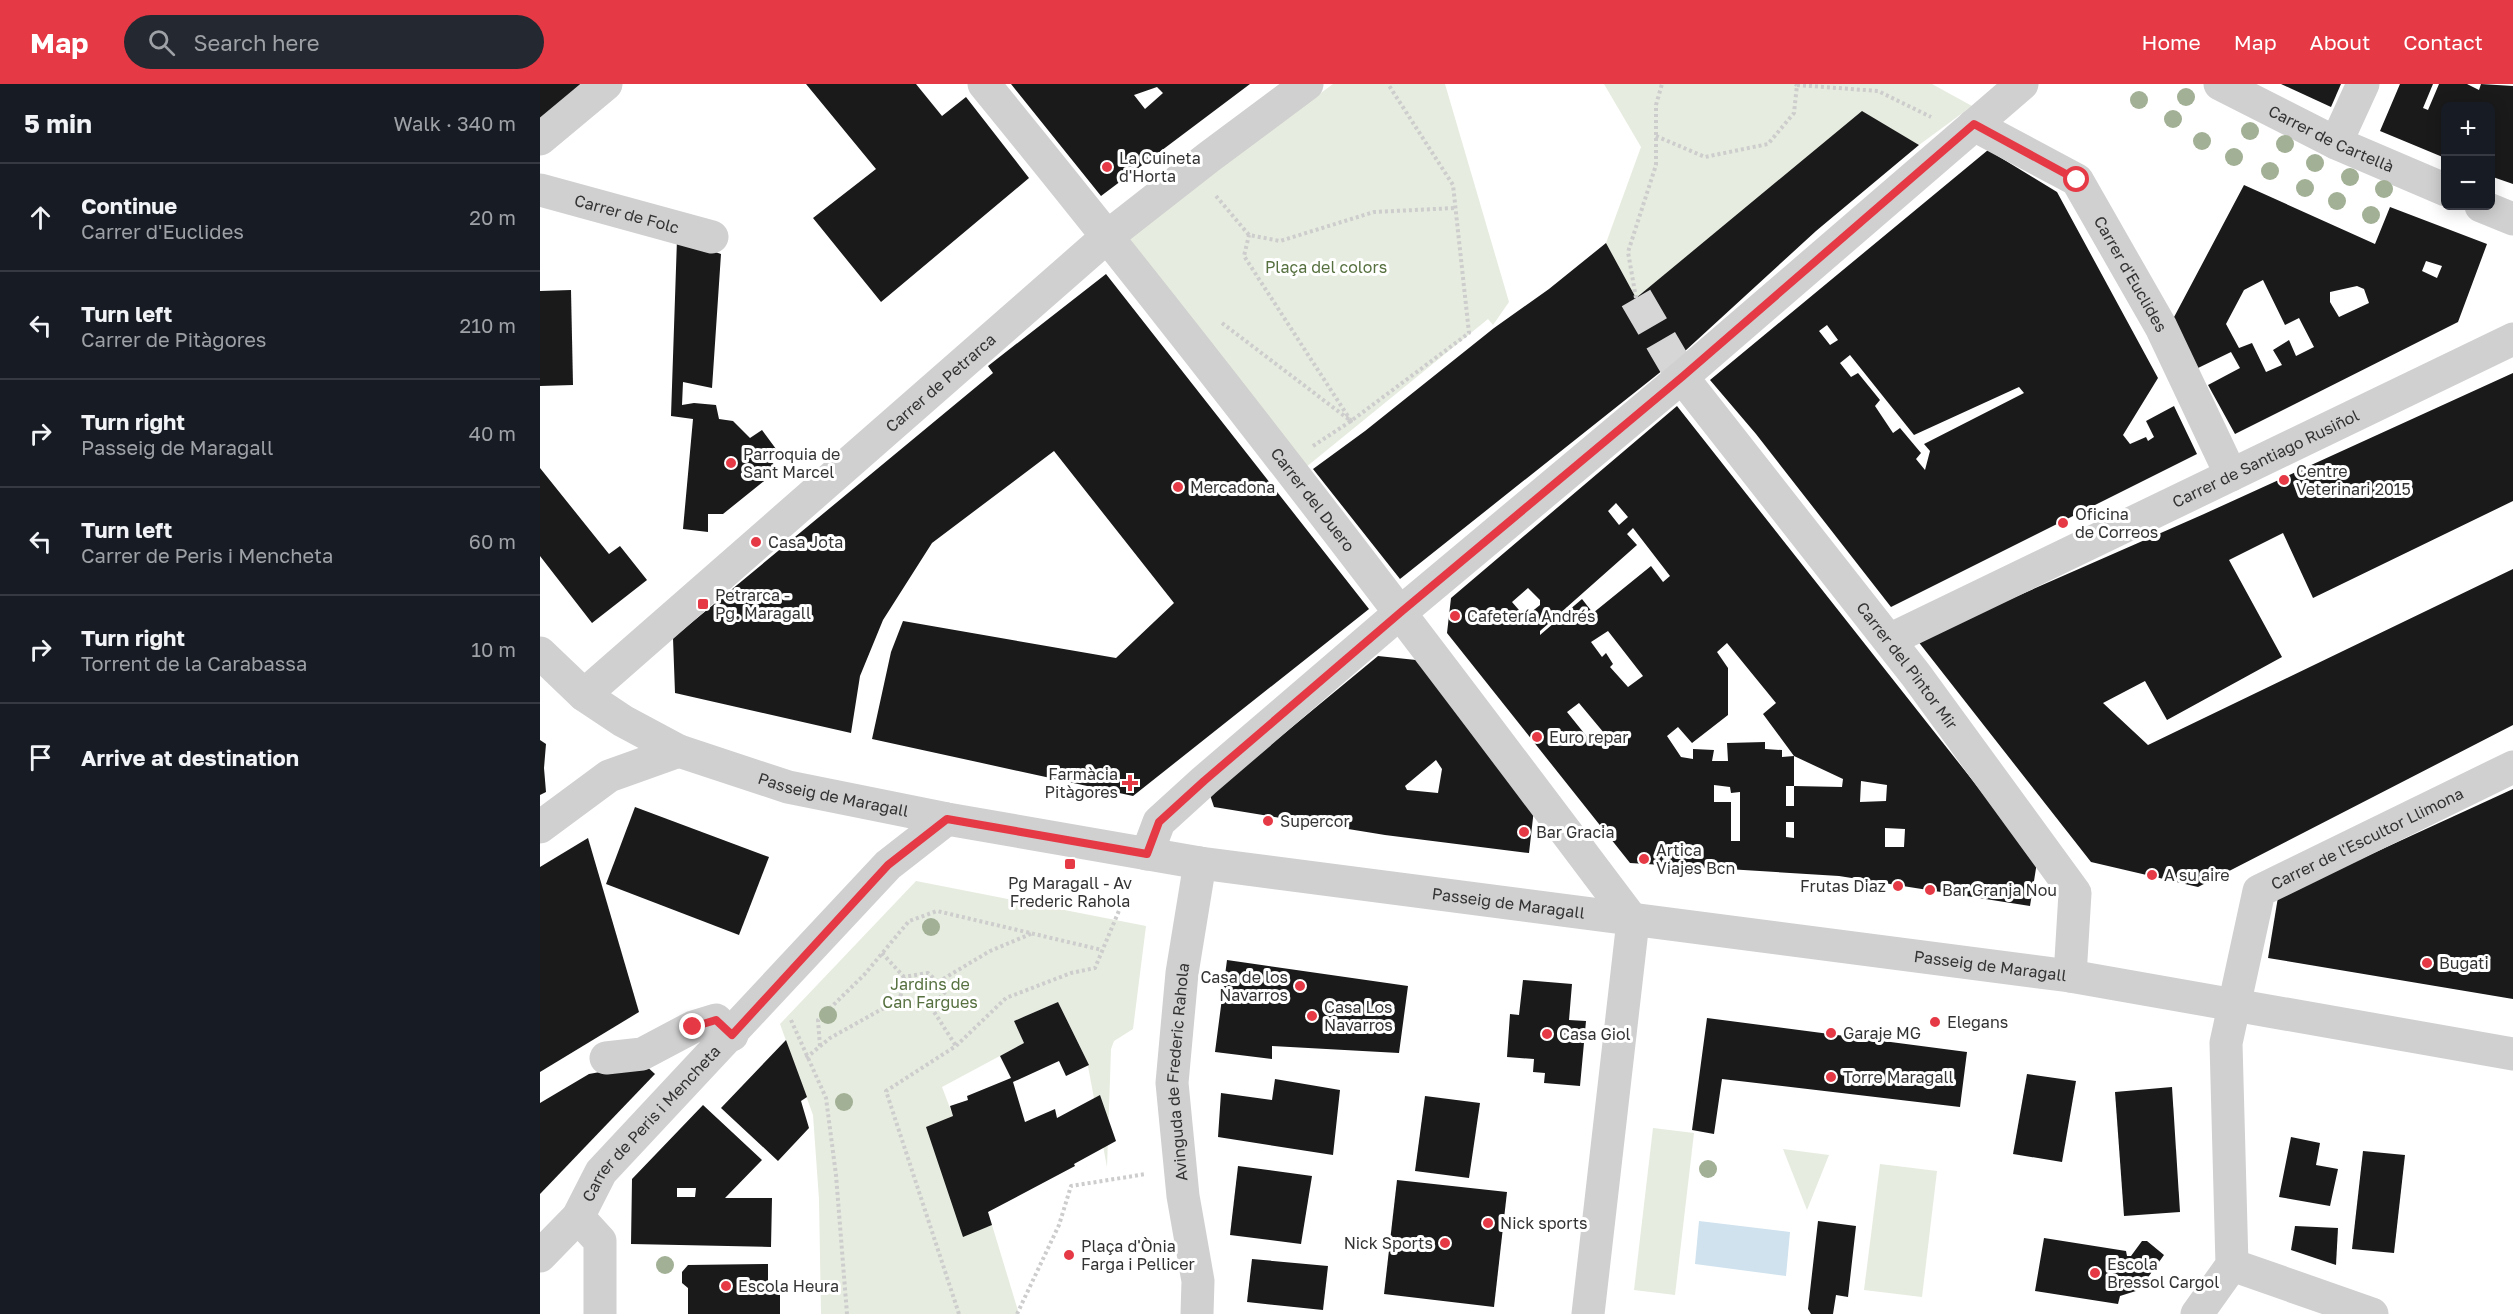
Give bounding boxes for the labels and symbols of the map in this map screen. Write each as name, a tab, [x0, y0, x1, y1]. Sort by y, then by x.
street label: Carrer de Cartellà	[2265, 100, 2397, 177]
place label: La Cuineta d'Horta	[1119, 148, 1201, 186]
marker: La Cuineta d'Horta	[1100, 160, 1114, 174]
route start	[2063, 166, 2089, 192]
street label: Carrer de Folc	[572, 190, 682, 238]
street label: Carrer d'Euclides	[2090, 212, 2172, 336]
park label: Plaça del colors	[1265, 257, 1387, 277]
street label: Carrer de Petrarca	[881, 329, 1000, 436]
street label: Carrer de Santiago Rusiñol	[2169, 405, 2362, 512]
place label: Parroquia de Sant Marcel	[743, 444, 840, 482]
street label: Carrer del Duero	[1267, 444, 1359, 556]
marker: Parroquia de Sant Marcel	[724, 456, 738, 470]
place label: Centre Veterinari 2015	[2296, 461, 2411, 499]
marker: Centre Veterinari 2015	[2277, 473, 2291, 487]
place label: Mercadona	[1190, 477, 1275, 497]
marker: Mercadona	[1171, 480, 1185, 494]
place label: Oficina de Correos	[2075, 504, 2158, 542]
marker: Oficina de Correos	[2056, 516, 2070, 530]
place label: Casa Jota	[768, 532, 843, 552]
marker: Casa Jota	[749, 535, 763, 549]
place label: Petrarca - Pg. Maragall	[715, 585, 811, 623]
marker: Petrarca - Pg. Maragall	[696, 597, 710, 611]
street label: Carrer del Pintor Mir	[1852, 598, 1962, 733]
place label: Cafetería Andrés	[1467, 606, 1595, 626]
marker: Cafetería Andrés	[1448, 609, 1462, 623]
place label: Euro repar	[1549, 727, 1629, 747]
marker: Euro repar	[1530, 730, 1544, 744]
place label: Farmàcia Pitàgores	[1045, 764, 1118, 802]
street label: Passeig de Maragall	[755, 768, 911, 821]
marker: Farmàcia Pitàgores	[1123, 776, 1137, 790]
street label: Carrer de l'Escultor Llimona	[2267, 783, 2467, 894]
place label: Supercor	[1280, 811, 1350, 831]
marker: Supercor	[1261, 814, 1275, 828]
place label: Bar Gracia	[1536, 822, 1614, 842]
marker: Bar Gracia	[1517, 825, 1531, 839]
place label: Artica Viajes Bcn	[1656, 840, 1735, 878]
marker: Artica Viajes Bcn	[1637, 852, 1651, 866]
marker: Pg Maragall - Av Frederic Rahola	[1063, 857, 1077, 871]
place label: A su aire	[2164, 865, 2230, 885]
marker: A su aire	[2145, 868, 2159, 882]
place label: Pg Maragall - Av Frederic Rahola	[1008, 873, 1132, 911]
place label: Frutas Diaz	[1800, 876, 1886, 896]
marker: Frutas Diaz	[1891, 879, 1905, 893]
place label: Bar Granja Nou	[1942, 880, 2057, 900]
street label: Passeig de Maragall	[1431, 883, 1586, 923]
marker: Bar Granja Nou	[1923, 883, 1937, 897]
street label: Passeig de Maragall	[1913, 946, 2068, 985]
place label: Bugati	[2439, 953, 2489, 973]
marker: Bugati	[2420, 956, 2434, 970]
street label: Avinguda de Frederic Rahola	[1162, 961, 1194, 1182]
place label: Casa de los Navarros	[1200, 967, 1288, 1005]
park label: Jardins de Can Fargues	[882, 974, 978, 1012]
marker: Casa de los Navarros	[1293, 979, 1307, 993]
place label: Casa Los Navarros	[1324, 997, 1393, 1035]
marker: Casa Los Navarros	[1305, 1009, 1319, 1023]
place label: Elegans	[1947, 1012, 2008, 1032]
route end	[679, 1013, 705, 1039]
marker: Elegans	[1928, 1015, 1942, 1029]
place label: Garaje MG	[1843, 1023, 1921, 1043]
place label: Casa Giol	[1559, 1024, 1631, 1044]
marker: Garaje MG	[1824, 1026, 1838, 1040]
marker: Casa Giol	[1540, 1027, 1554, 1041]
street label: Carrer de Peris i Mencheta	[578, 1041, 724, 1205]
place label: Torre Maragall	[1843, 1067, 1954, 1087]
marker: Torre Maragall	[1824, 1070, 1838, 1084]
place label: Nick sports	[1500, 1213, 1588, 1233]
marker: Nick sports	[1481, 1216, 1495, 1230]
place label: Nick Sports	[1344, 1233, 1433, 1253]
place label: Plaça d'Ònia Farga i Pellicer	[1081, 1236, 1195, 1274]
marker: Nick Sports	[1438, 1236, 1452, 1250]
marker: Plaça d'Ònia Farga i Pellicer	[1062, 1248, 1076, 1262]
place label: Escola Bressol Cargol	[2107, 1254, 2219, 1292]
marker: Escola Bressol Cargol	[2088, 1266, 2102, 1280]
place label: Escola Heura	[738, 1276, 839, 1296]
marker: Escola Heura	[719, 1279, 733, 1293]

